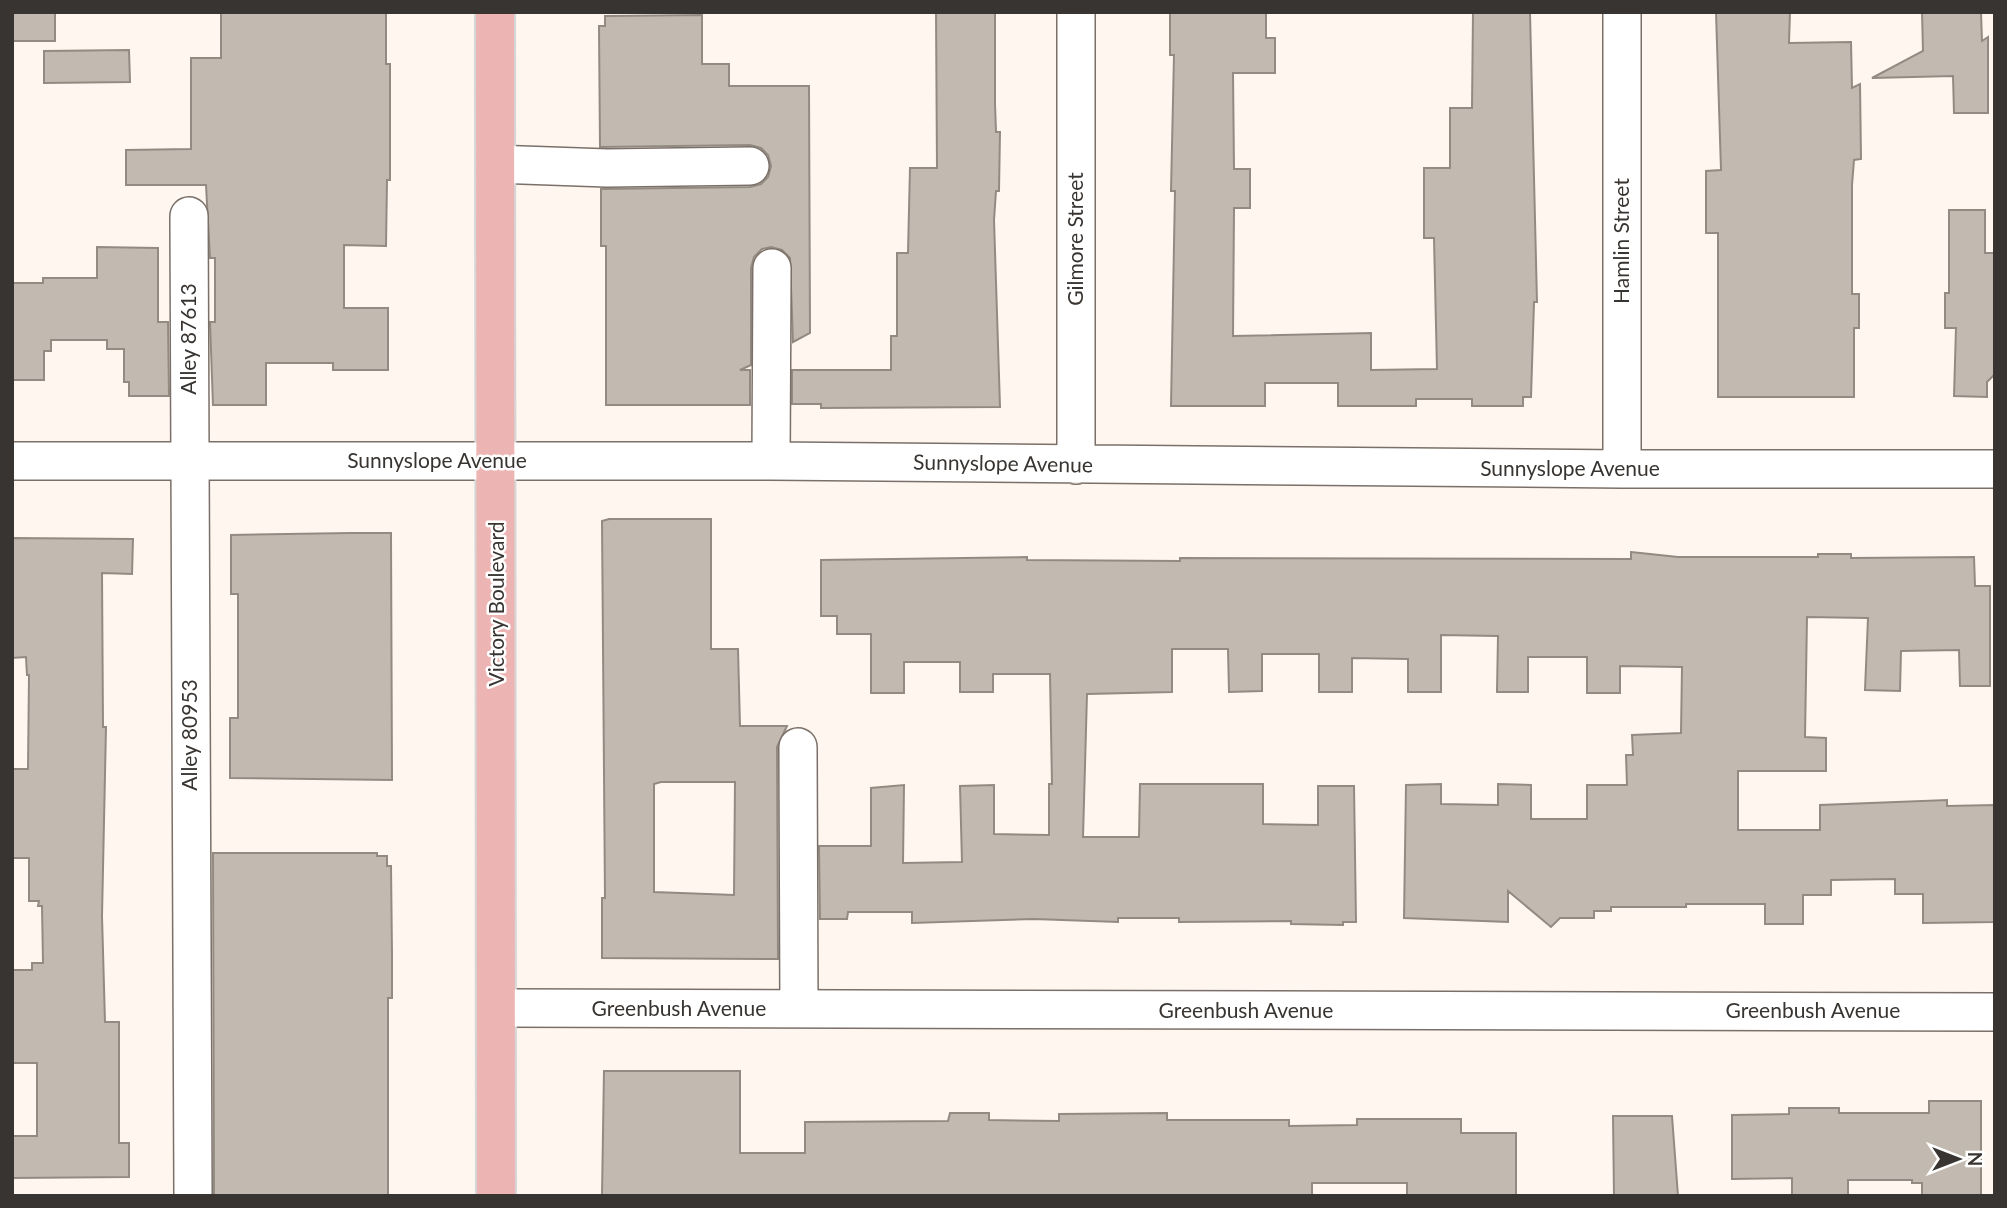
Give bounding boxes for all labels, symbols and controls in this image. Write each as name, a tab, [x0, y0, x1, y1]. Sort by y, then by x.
street label: Gilmore Street	[1062, 172, 1087, 306]
street label: Hamlin Street	[1608, 178, 1633, 304]
street label: Alley 87613	[175, 283, 200, 395]
street label: Sunnyslope Avenue	[347, 447, 527, 472]
street label: Sunnyslope Avenue	[913, 448, 1093, 477]
street label: Sunnyslope Avenue	[1480, 455, 1660, 480]
street label: Victory Boulevard	[483, 522, 508, 686]
street label: Alley 80953	[176, 679, 201, 791]
street label: Greenbush Avenue	[592, 995, 766, 1020]
street label: Greenbush Avenue	[1159, 997, 1333, 1022]
street label: Greenbush Avenue	[1726, 997, 1900, 1022]
north arrow	[1923, 1124, 1993, 1194]
text: N	[1964, 1152, 1987, 1166]

